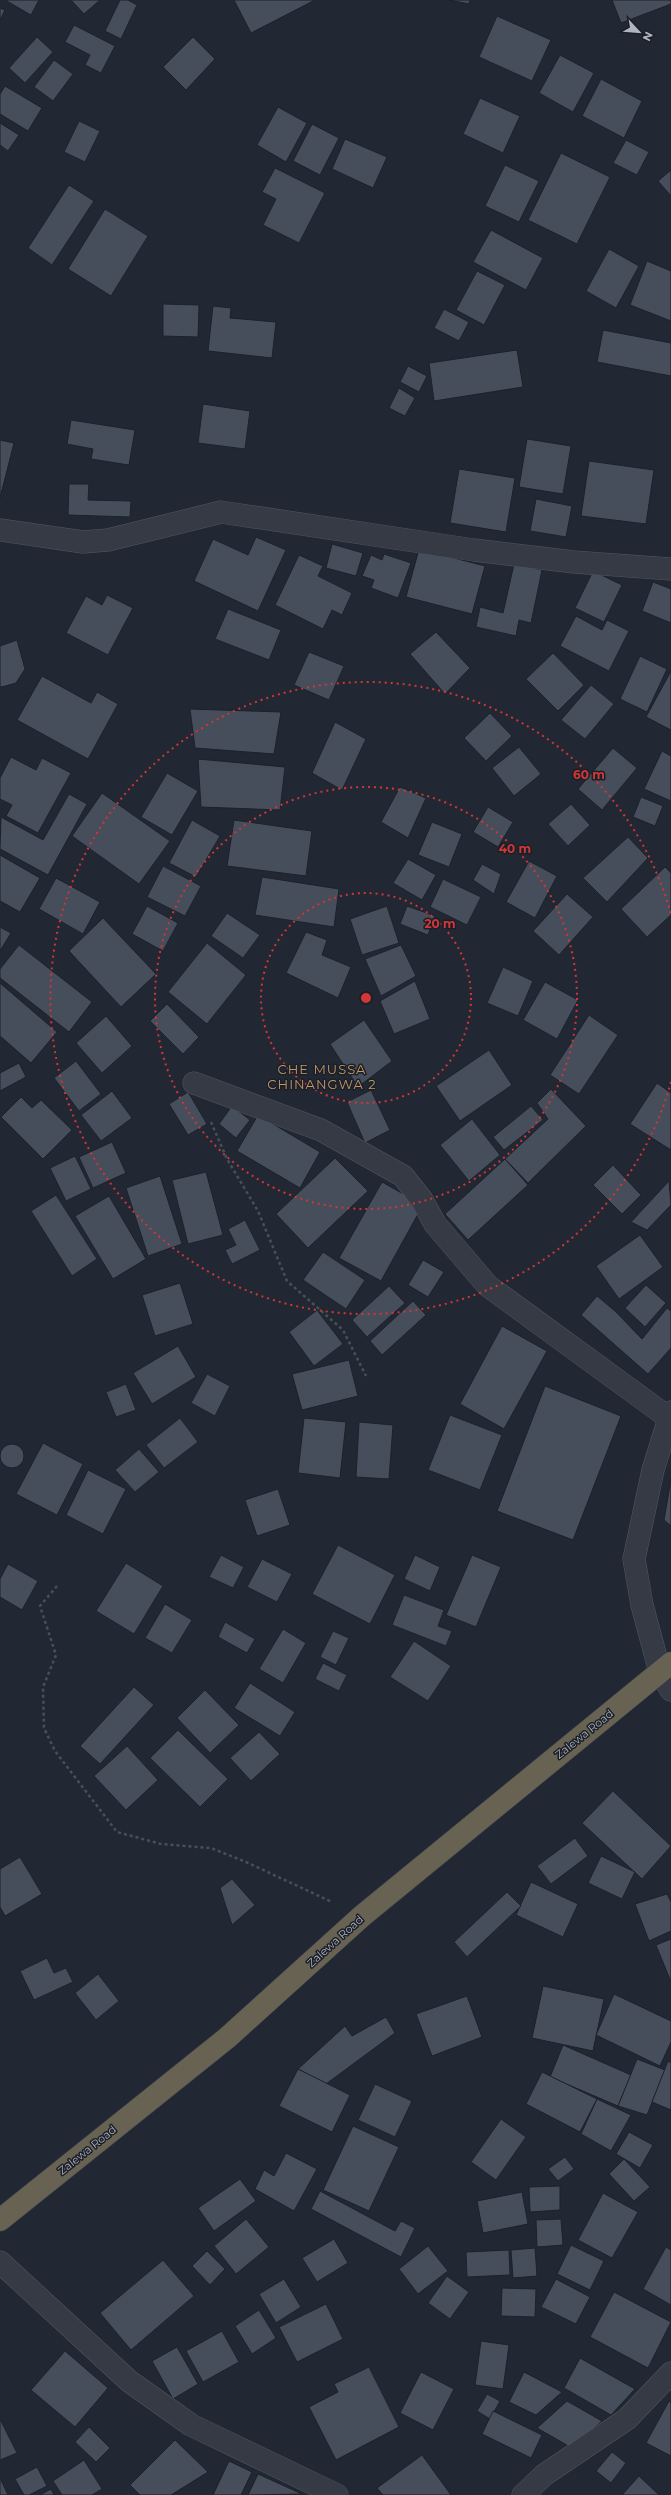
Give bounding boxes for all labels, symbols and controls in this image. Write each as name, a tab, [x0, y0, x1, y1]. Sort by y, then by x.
north arrow	[619, 12, 659, 52]
text: N	[640, 29, 656, 43]
text: 60 m	[573, 767, 605, 782]
text: 40 m	[499, 841, 531, 856]
text: 20 m	[424, 916, 456, 931]
centre of rings	[359, 991, 373, 1005]
district label: CHE MUSSA CHINANGWA 2	[267, 1061, 377, 1092]
street label: Zalewa Road	[552, 1706, 616, 1762]
street label: Zalewa Road	[304, 1912, 366, 1970]
street label: Zalewa Road	[55, 2122, 119, 2178]

